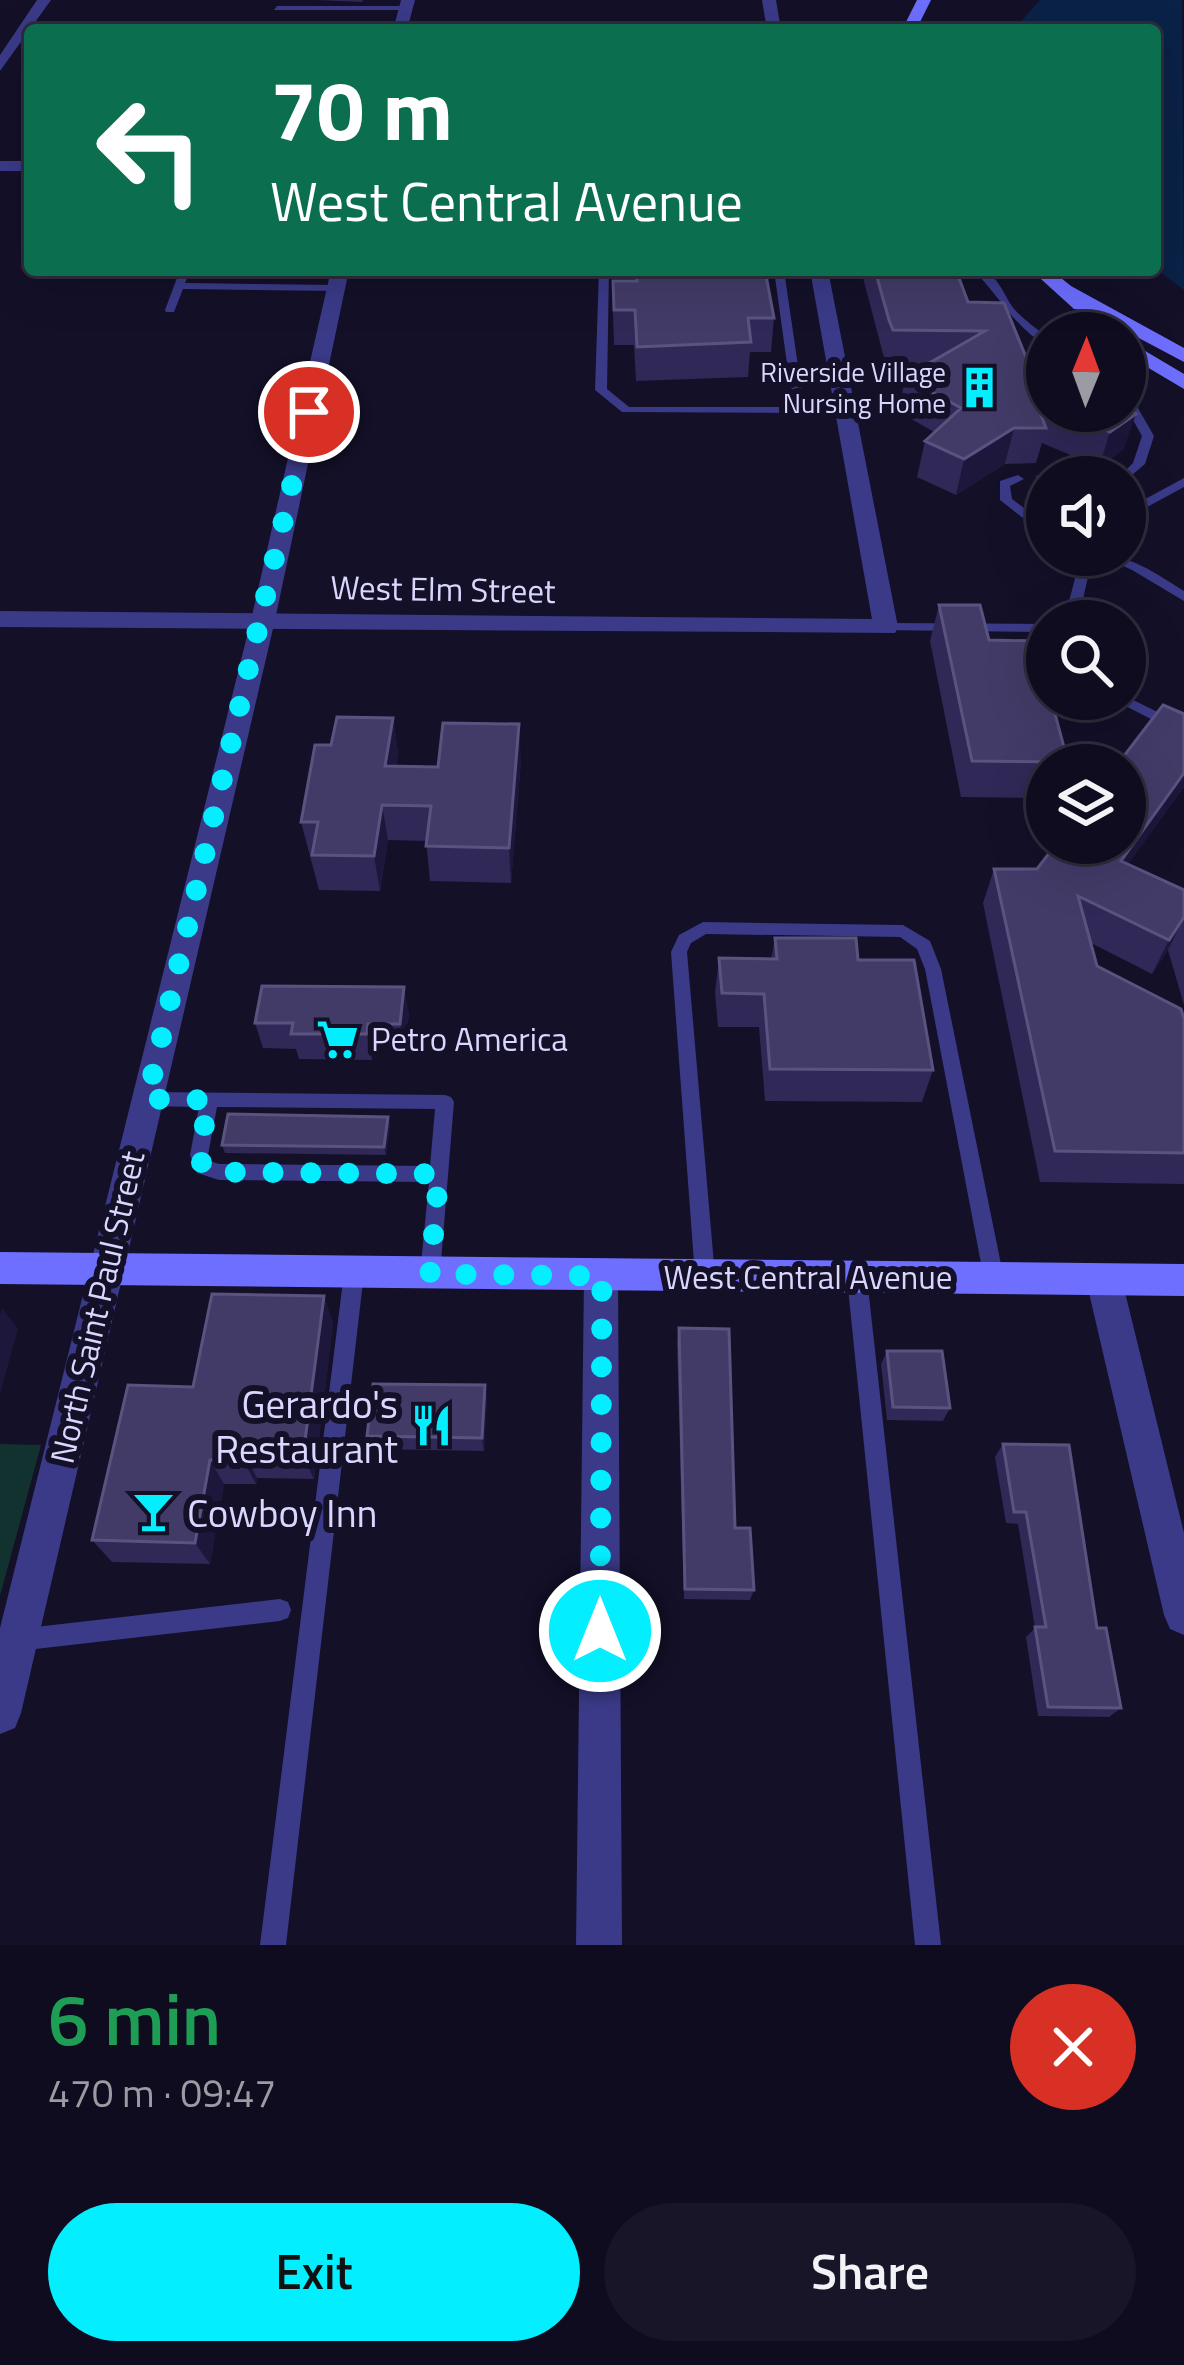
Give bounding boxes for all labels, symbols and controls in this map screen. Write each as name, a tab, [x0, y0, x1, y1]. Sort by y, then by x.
text: 70 m	[270, 45, 453, 173]
icon: left	[72, 72, 228, 228]
text: West Central Avenue	[270, 160, 743, 242]
north arrow	[1026, 312, 1146, 432]
map controls	[1026, 312, 1146, 864]
place label: Riverside Village Nursing Home	[760, 351, 946, 423]
pin	[258, 361, 360, 463]
building icon: Riverside Village Nursing Home	[957, 364, 1003, 410]
icon: arrive	[276, 379, 342, 445]
button: sound	[1026, 456, 1146, 576]
street label: West Elm Street	[330, 562, 556, 616]
button: search	[1026, 600, 1146, 720]
button: layers	[1026, 744, 1146, 864]
place label: Petro America	[371, 1014, 568, 1064]
supermarket icon: Petro America	[314, 1016, 360, 1062]
street label: North Saint Paul Street	[37, 1146, 157, 1468]
street label: West Central Avenue	[664, 1252, 952, 1302]
place label: Gerardo's Restaurant	[215, 1374, 398, 1478]
restaurant icon: Gerardo's Restaurant	[409, 1402, 455, 1448]
place label: Cowboy Inn	[187, 1483, 378, 1542]
bar icon: Cowboy Inn	[130, 1489, 176, 1535]
position arrow	[537, 1568, 663, 1694]
text: 6 min	[48, 1963, 221, 2073]
button: close	[1010, 1984, 1136, 2110]
text: 470 m · 09:47	[48, 2063, 276, 2122]
button: Exit	[48, 2203, 580, 2341]
button: Share	[604, 2203, 1136, 2341]

